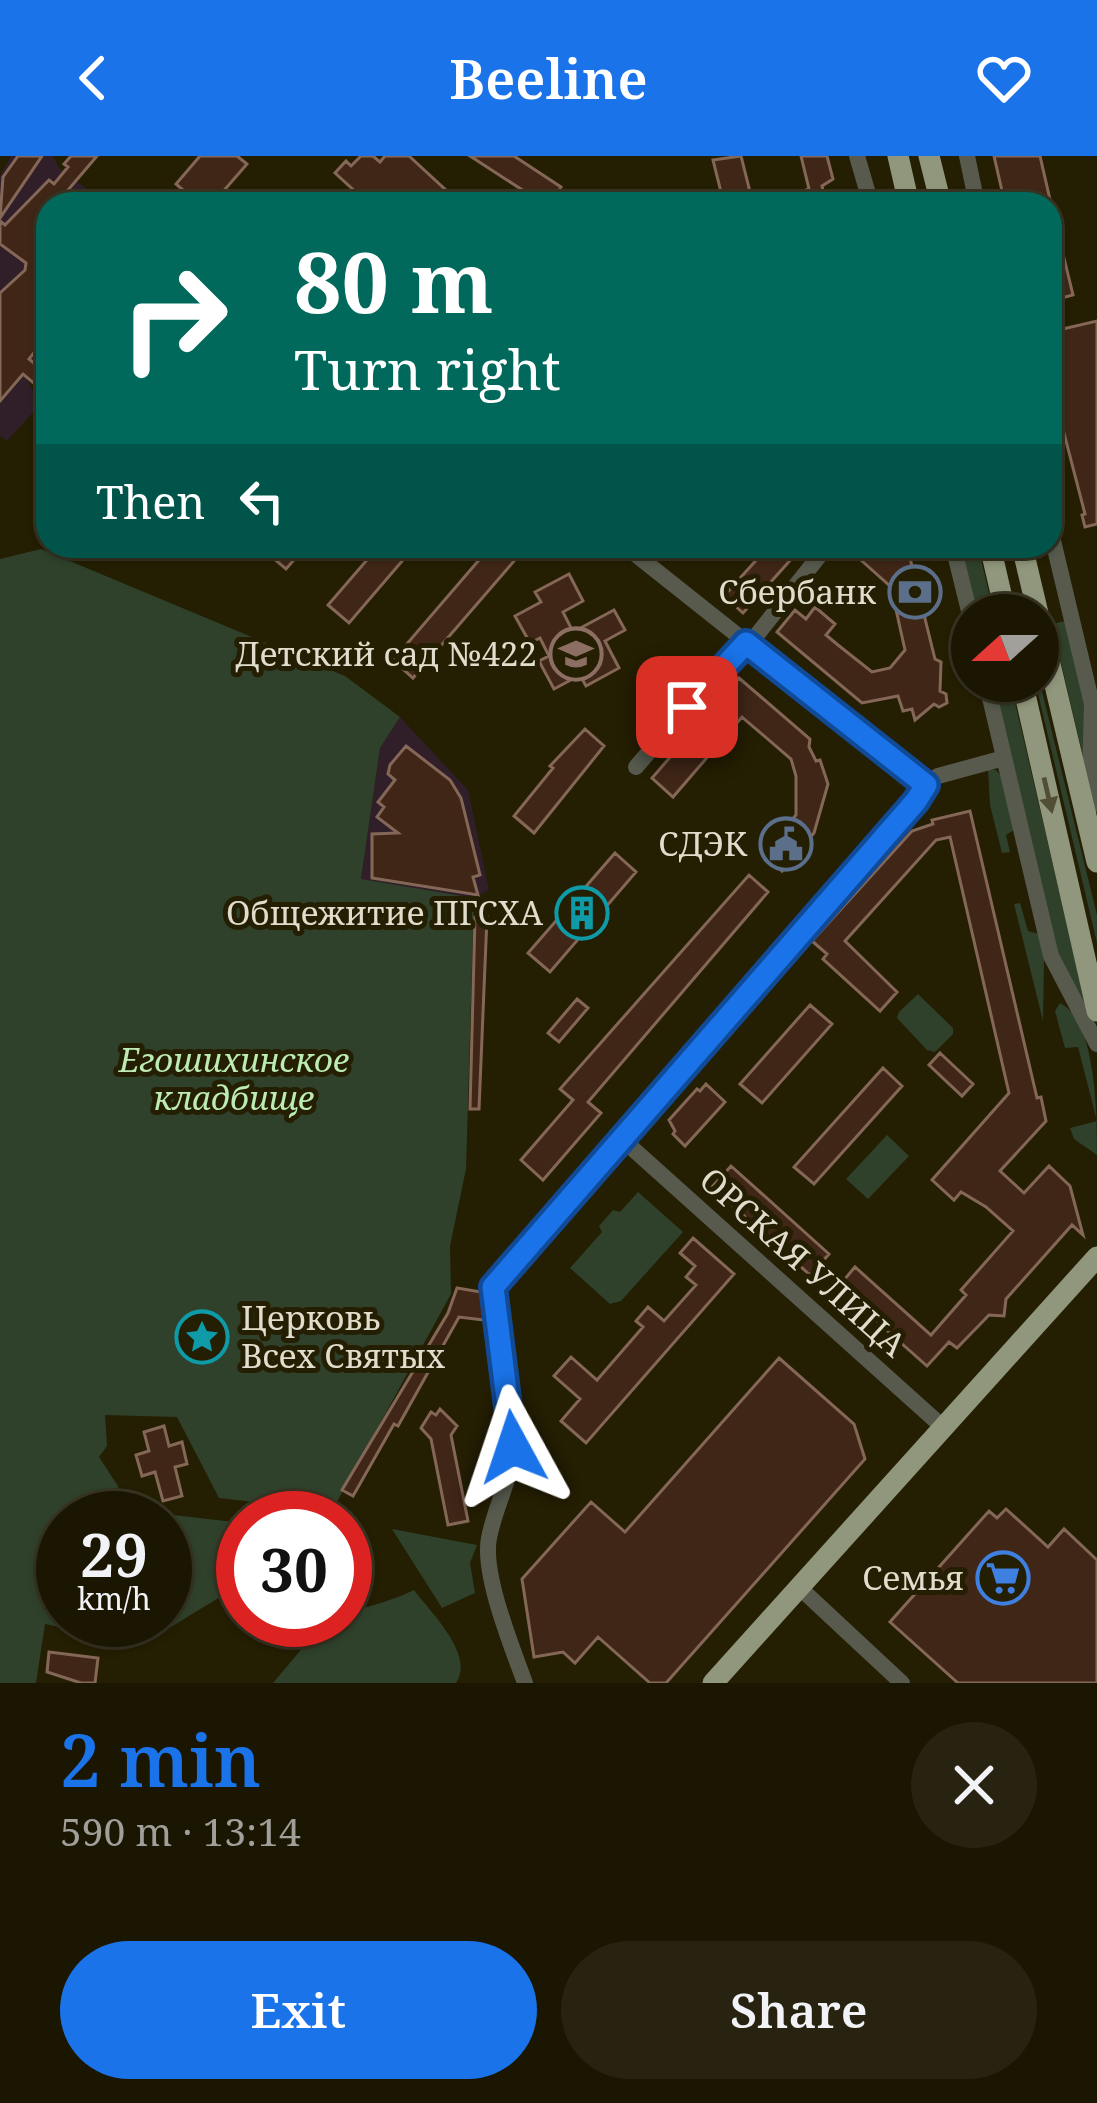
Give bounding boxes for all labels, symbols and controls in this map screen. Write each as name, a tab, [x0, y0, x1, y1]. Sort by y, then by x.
text: Beeline	[449, 41, 648, 115]
icon: back	[60, 45, 126, 111]
icon: heart	[971, 45, 1037, 111]
text: 80 m	[294, 223, 494, 338]
icon: right	[96, 240, 252, 396]
text: Turn right	[294, 332, 561, 406]
icon: left	[229, 468, 295, 534]
text: Then	[96, 471, 205, 532]
bank icon: Сбербанк	[887, 564, 943, 620]
place label: Сбербанк	[718, 569, 876, 614]
north arrow	[951, 594, 1059, 702]
map controls	[951, 594, 1059, 702]
school or university icon: Детский сад №422	[548, 626, 604, 682]
place label: Детский сад №422	[235, 631, 537, 676]
pin	[636, 656, 738, 758]
icon: arrive	[654, 674, 720, 740]
one-way arrow	[1039, 777, 1058, 815]
public building icon: СДЭК	[758, 816, 814, 872]
place label: СДЭК	[658, 821, 748, 866]
building icon: Общежитие ПГСХА	[554, 885, 610, 941]
place label: Общежитие ПГСХА	[226, 890, 544, 935]
park label: Егошихинское кладбище	[118, 1037, 349, 1120]
street label: ОРСКАЯ УЛИЦА	[691, 1157, 917, 1367]
place label: Церковь Всех Святых	[241, 1295, 445, 1378]
place icon: Церковь Всех Святых	[174, 1309, 230, 1365]
position arrow	[450, 1384, 576, 1510]
speed limit sign: 30	[216, 1491, 372, 1647]
text: 29	[80, 1513, 148, 1595]
supermarket icon: Семья	[975, 1550, 1031, 1606]
place label: Семья	[862, 1555, 964, 1600]
text: km/h	[77, 1578, 151, 1619]
text: 2 min	[60, 1710, 261, 1808]
button: close	[911, 1722, 1037, 1848]
text: 590 m · 13:14	[60, 1804, 301, 1857]
button: Exit	[60, 1941, 537, 2079]
button: Share	[561, 1941, 1037, 2079]

